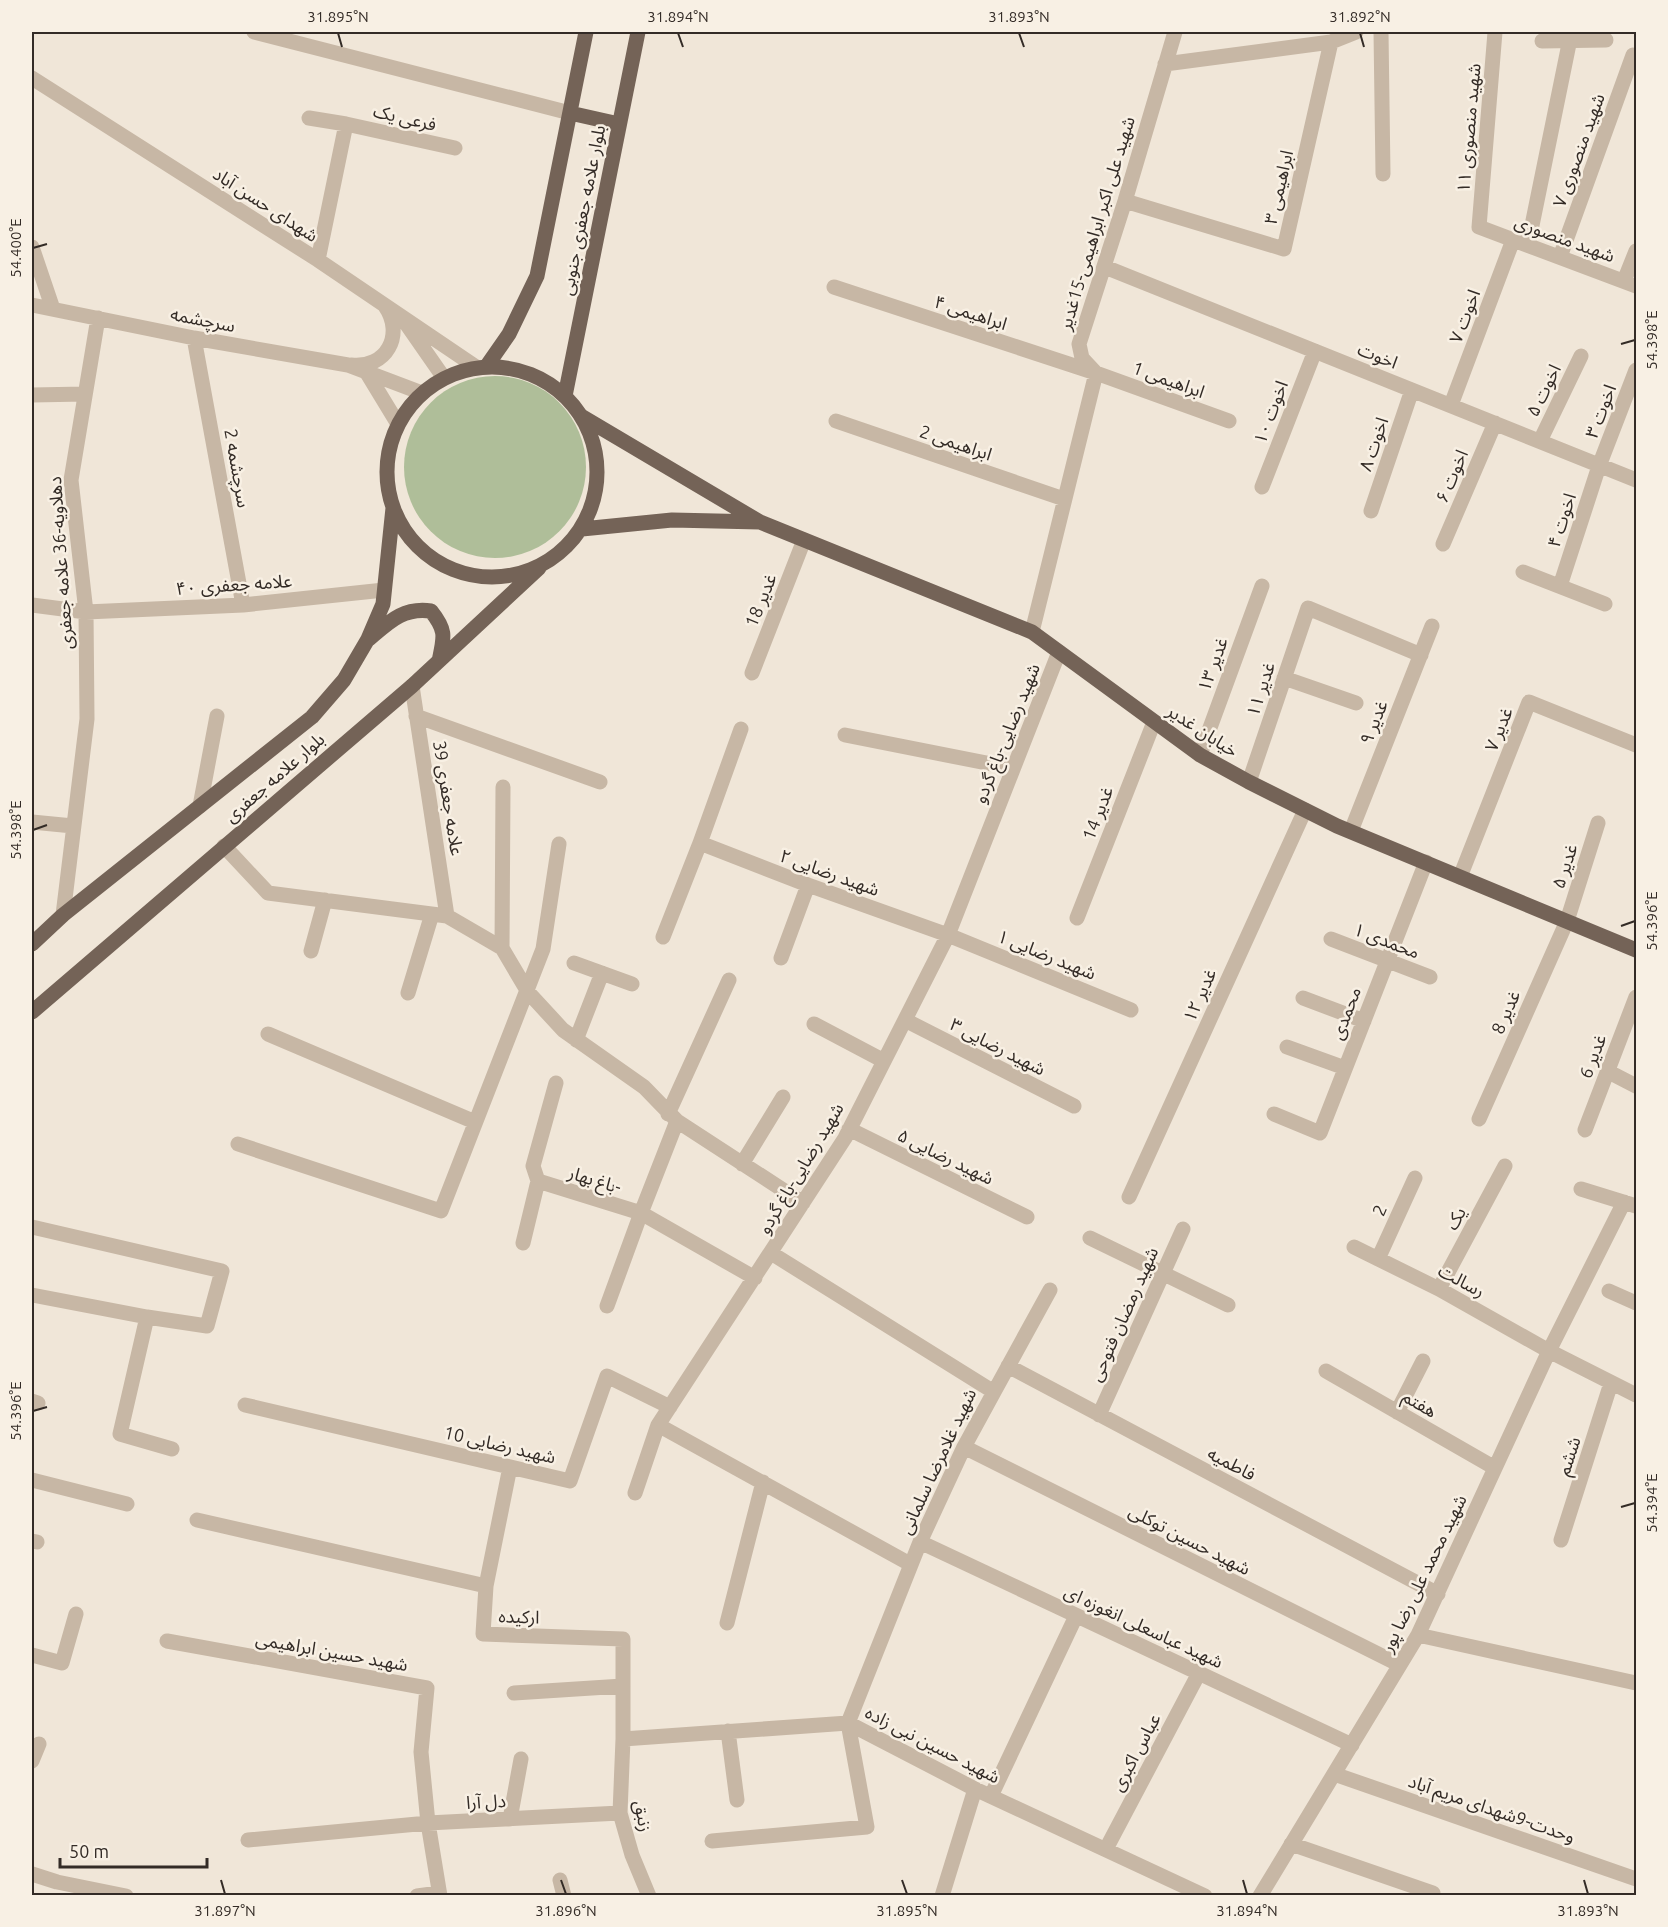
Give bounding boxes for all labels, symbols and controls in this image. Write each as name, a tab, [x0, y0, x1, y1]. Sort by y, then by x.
text: 31.895°N	[307, 8, 369, 25]
text: 31.894°N	[647, 8, 709, 25]
text: 31.893°N	[988, 8, 1050, 25]
text: 31.892°N	[1329, 8, 1391, 25]
street label: شهید منصوری ۱۱	[1452, 62, 1486, 194]
street label: شهید منصوری ۷	[1548, 90, 1610, 210]
street label: فرعی یک	[371, 100, 438, 136]
street label: شهید علی اکبر ابراهیمی-15غدیر	[1054, 114, 1140, 334]
street label: بلوار علامه جعفری جنوبی	[556, 123, 610, 297]
street label: ابراهیمی ۳	[1260, 148, 1298, 226]
street label: شهدای حسن آباد	[209, 163, 322, 247]
street label: شهید منصوری	[1511, 211, 1618, 267]
text: 54.400°E	[7, 218, 24, 278]
street label: اخوت ۷	[1445, 286, 1485, 346]
street label: ابراهیمی ۴	[932, 291, 1010, 335]
street label: سرچشمه	[169, 303, 237, 337]
text: 54.398°E	[1643, 310, 1660, 370]
street label: اخوت	[1354, 338, 1401, 374]
street label: ابراهیمی 1	[1130, 357, 1208, 403]
street label: اخوت ۵	[1522, 361, 1566, 420]
street label: اخوت ۱۰	[1249, 378, 1293, 447]
street label: اخوت ۳	[1581, 381, 1621, 441]
street label: اخوت ۸	[1354, 414, 1393, 474]
street label: ابراهیمی 2	[917, 420, 995, 466]
street label: سرچشمه 2	[219, 427, 255, 509]
street label: اخوت ۶	[1431, 446, 1473, 506]
street label: دهلاویه-36 علامه جعفری	[44, 476, 78, 650]
street label: اخوت ۴	[1543, 490, 1581, 550]
street label: علامه جعفری ۴۰	[175, 570, 293, 600]
street label: غدیر 18	[740, 570, 782, 630]
street label: غدیر ۱۳	[1193, 634, 1233, 694]
street label: غدیر ۱۱	[1242, 659, 1280, 719]
street label: شهید رضایی-باغ گردو	[969, 660, 1048, 808]
street label: غدیر ۹	[1355, 697, 1393, 748]
street label: خیابان غدیر	[1162, 699, 1242, 762]
street label: غدیر ۷	[1480, 704, 1518, 755]
street label: بلوار علامه جعفری	[220, 728, 329, 827]
street label: علامه جعفری 39	[428, 739, 468, 857]
street label: غدیر 14	[1078, 783, 1118, 843]
text: 54.398°E	[7, 800, 24, 860]
street label: غدیر ۵	[1547, 841, 1582, 891]
street label: شهید رضایی ۲	[777, 845, 882, 901]
text: 54.396°E	[1643, 891, 1660, 951]
street label: محمدی ۱	[1350, 918, 1423, 964]
street label: شهید رضایی ۱	[994, 925, 1099, 985]
street label: غدیر ۱۲	[1179, 965, 1221, 1025]
street label: محمدی	[1326, 984, 1366, 1043]
street label: غدیر 8	[1487, 987, 1525, 1038]
street label: شهید رضایی ۳	[946, 1013, 1049, 1080]
street label: غدیر 6	[1575, 1031, 1611, 1082]
street label: شهید رضایی-باغ گردو	[753, 1099, 851, 1240]
street label: شهید رضایی ۵	[894, 1124, 997, 1190]
street label: باغ بهار-	[564, 1161, 624, 1201]
street label: 2	[1368, 1201, 1390, 1219]
street label: یک	[1441, 1203, 1469, 1233]
street label: شهید رمضان فتوحی	[1084, 1244, 1163, 1385]
street label: رسالت	[1434, 1259, 1489, 1302]
text: 54.396°E	[7, 1381, 24, 1441]
street label: شهید غلامرضا سلمانی	[894, 1385, 981, 1538]
street label: هفتم	[1397, 1385, 1441, 1424]
street label: شهید رضایی 10	[442, 1421, 558, 1469]
street label: ششم	[1552, 1434, 1587, 1479]
street label: فاطمیه	[1205, 1442, 1259, 1484]
text: 54.394°E	[1643, 1473, 1660, 1533]
street label: شهید محمد علی رضا پور	[1376, 1491, 1472, 1657]
street label: شهید حسین توکلی	[1125, 1500, 1254, 1580]
street label: شهید عباسعلی انغوزه ای	[1061, 1580, 1226, 1673]
street label: ارکیده	[498, 1605, 540, 1629]
street label: شهید حسین ابراهیمی	[254, 1628, 410, 1676]
street label: شهید حسین نبی زاده	[862, 1701, 1004, 1788]
street label: عباس اکبری	[1106, 1710, 1166, 1795]
street label: وحدت-9شهدای مریم آباد	[1405, 1770, 1578, 1850]
street label: دل آرا	[466, 1790, 507, 1814]
street label: زنبق	[630, 1799, 656, 1834]
scale bar	[60, 1831, 207, 1869]
text: 50 m	[69, 1841, 109, 1861]
text: 31.897°N	[194, 1902, 256, 1919]
text: 31.896°N	[535, 1902, 597, 1919]
text: 31.895°N	[876, 1902, 938, 1919]
text: 31.894°N	[1216, 1902, 1278, 1919]
text: 31.893°N	[1557, 1902, 1619, 1919]

